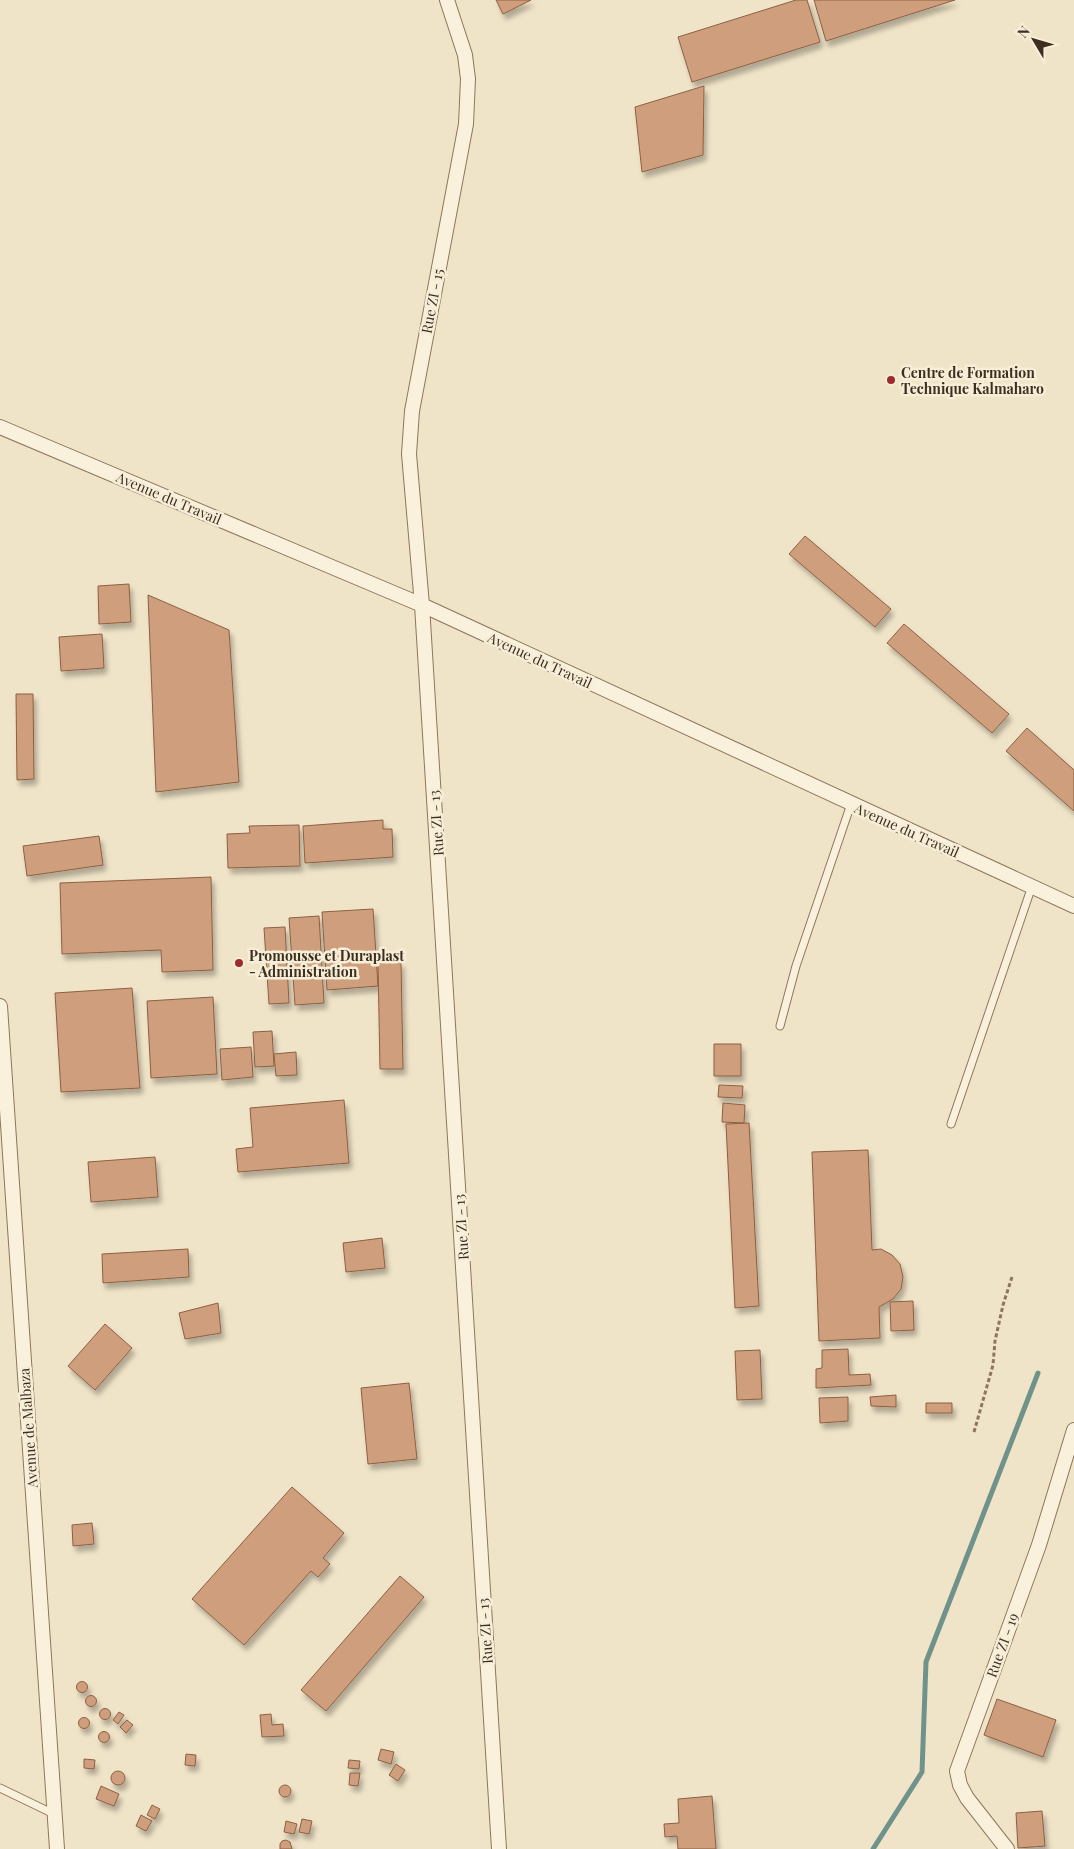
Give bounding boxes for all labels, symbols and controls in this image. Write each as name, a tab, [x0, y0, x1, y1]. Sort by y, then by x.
north arrow	[1009, 15, 1059, 65]
text: N	[1013, 22, 1034, 42]
street label: Rue ZI - 15	[416, 267, 448, 335]
place label: Centre de Formation Technique Kalmaharo	[901, 363, 1044, 398]
marker: Centre de Formation Technique Kalmaharo	[885, 374, 897, 386]
street label: Avenue du Travail	[112, 467, 225, 529]
street label: Avenue du Travail	[484, 627, 595, 692]
street label: Rue ZI - 13	[424, 789, 448, 857]
street label: Avenue du Travail	[851, 798, 962, 862]
place label: Promousse et Duraplast - Administration	[249, 946, 404, 981]
marker: Promousse et Duraplast - Administration	[233, 957, 245, 969]
street label: Rue ZI - 13	[449, 1193, 473, 1261]
street label: Avenue de Malbaza	[14, 1367, 42, 1490]
street label: Rue ZI - 13	[473, 1597, 497, 1665]
street label: Rue ZI - 19	[982, 1610, 1022, 1680]

